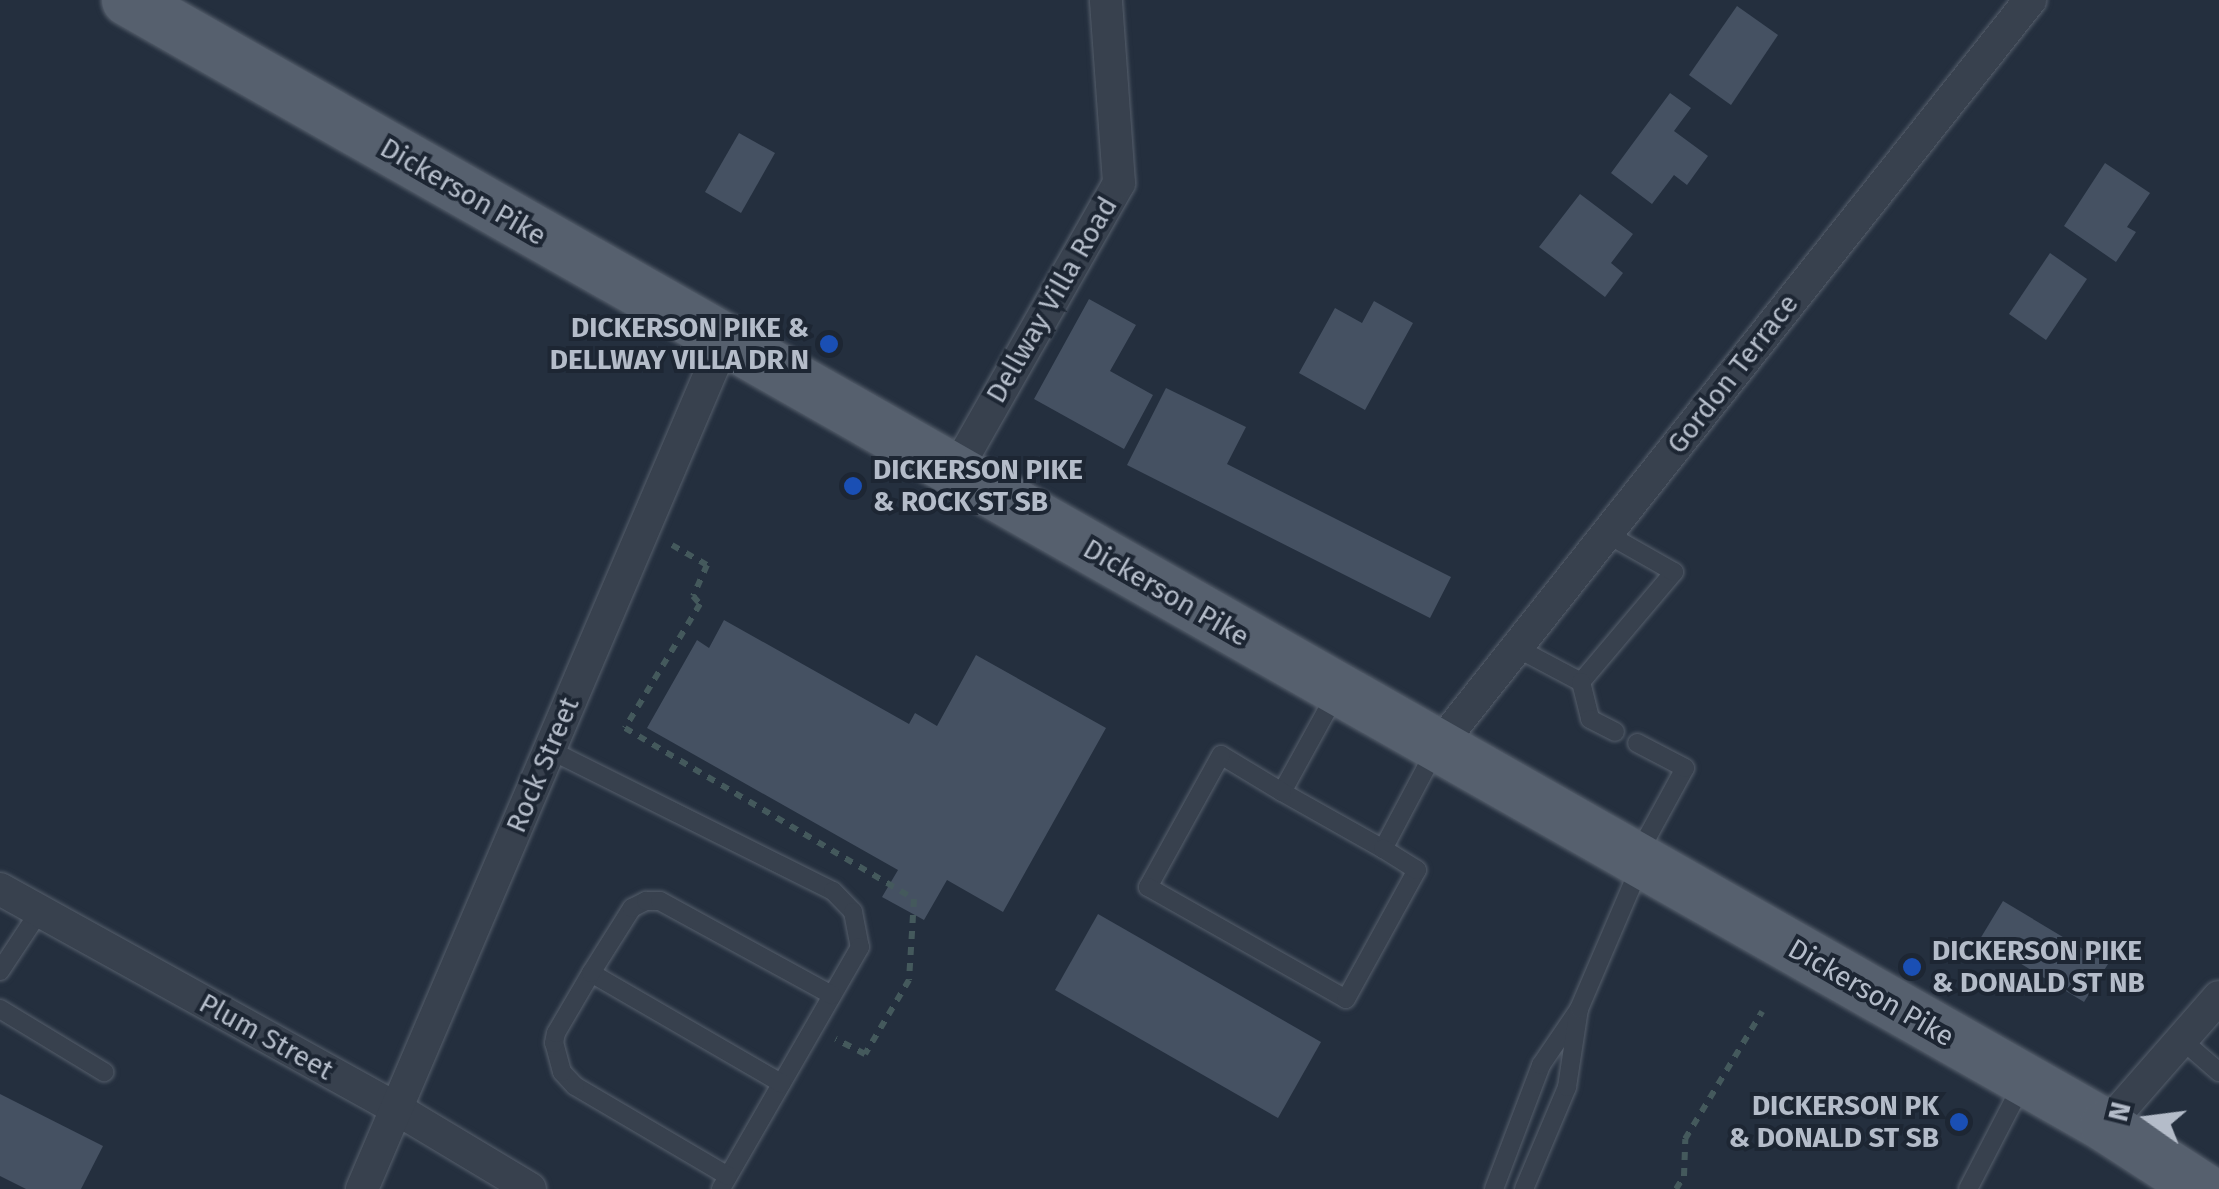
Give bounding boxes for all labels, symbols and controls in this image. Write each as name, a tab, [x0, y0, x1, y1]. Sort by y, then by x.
street label: Dickerson Pike	[374, 131, 552, 253]
street label: Dellway Villa Road	[979, 191, 1125, 409]
street label: Gordon Terrace	[1660, 288, 1806, 460]
place label: DICKERSON PIKE & DELLWAY VILLA DR N	[550, 311, 809, 377]
marker: DICKERSON PIKE & DELLWAY VILLA DR N	[818, 333, 840, 355]
place label: DICKERSON PIKE & ROCK ST SB	[873, 453, 1083, 519]
marker: DICKERSON PIKE & ROCK ST SB	[842, 475, 864, 497]
street label: Dickerson Pike	[1077, 532, 1255, 654]
street label: Rock Street	[499, 692, 587, 838]
street label: Dickerson Pike	[1782, 932, 1960, 1054]
place label: DICKERSON PIKE & DONALD ST NB	[1932, 934, 2145, 1000]
marker: DICKERSON PIKE & DONALD ST NB	[1901, 956, 1923, 978]
street label: Plum Street	[193, 986, 339, 1088]
north arrow	[2099, 1069, 2199, 1169]
place label: DICKERSON PK & DONALD ST SB	[1729, 1089, 1939, 1155]
text: N	[2101, 1099, 2138, 1125]
marker: DICKERSON PK & DONALD ST SB	[1948, 1111, 1970, 1133]

